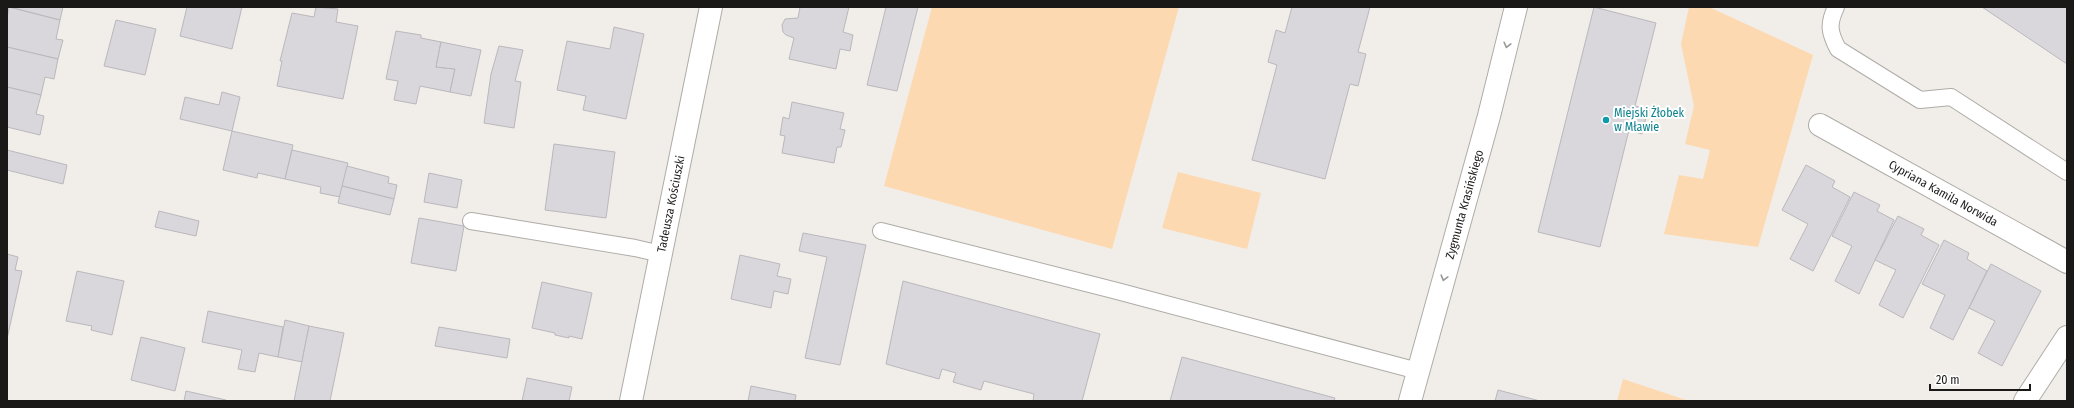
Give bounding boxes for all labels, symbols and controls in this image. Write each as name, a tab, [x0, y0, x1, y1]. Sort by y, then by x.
one-way arrow	[1503, 42, 1511, 48]
place label: Miejski Żłobek w Mławie	[1614, 105, 1684, 134]
marker: Miejski Żłobek w Mławie	[1601, 115, 1611, 125]
street label: Zygmunta Krasińskiego	[1443, 148, 1486, 261]
street label: Tadeusza Kościuszki	[654, 154, 688, 254]
street label: Cypriana Kamila Norwida	[1886, 158, 2000, 229]
one-way arrow	[1440, 275, 1449, 282]
scale bar	[1930, 366, 2030, 392]
text: 20 m	[1936, 373, 1960, 387]

